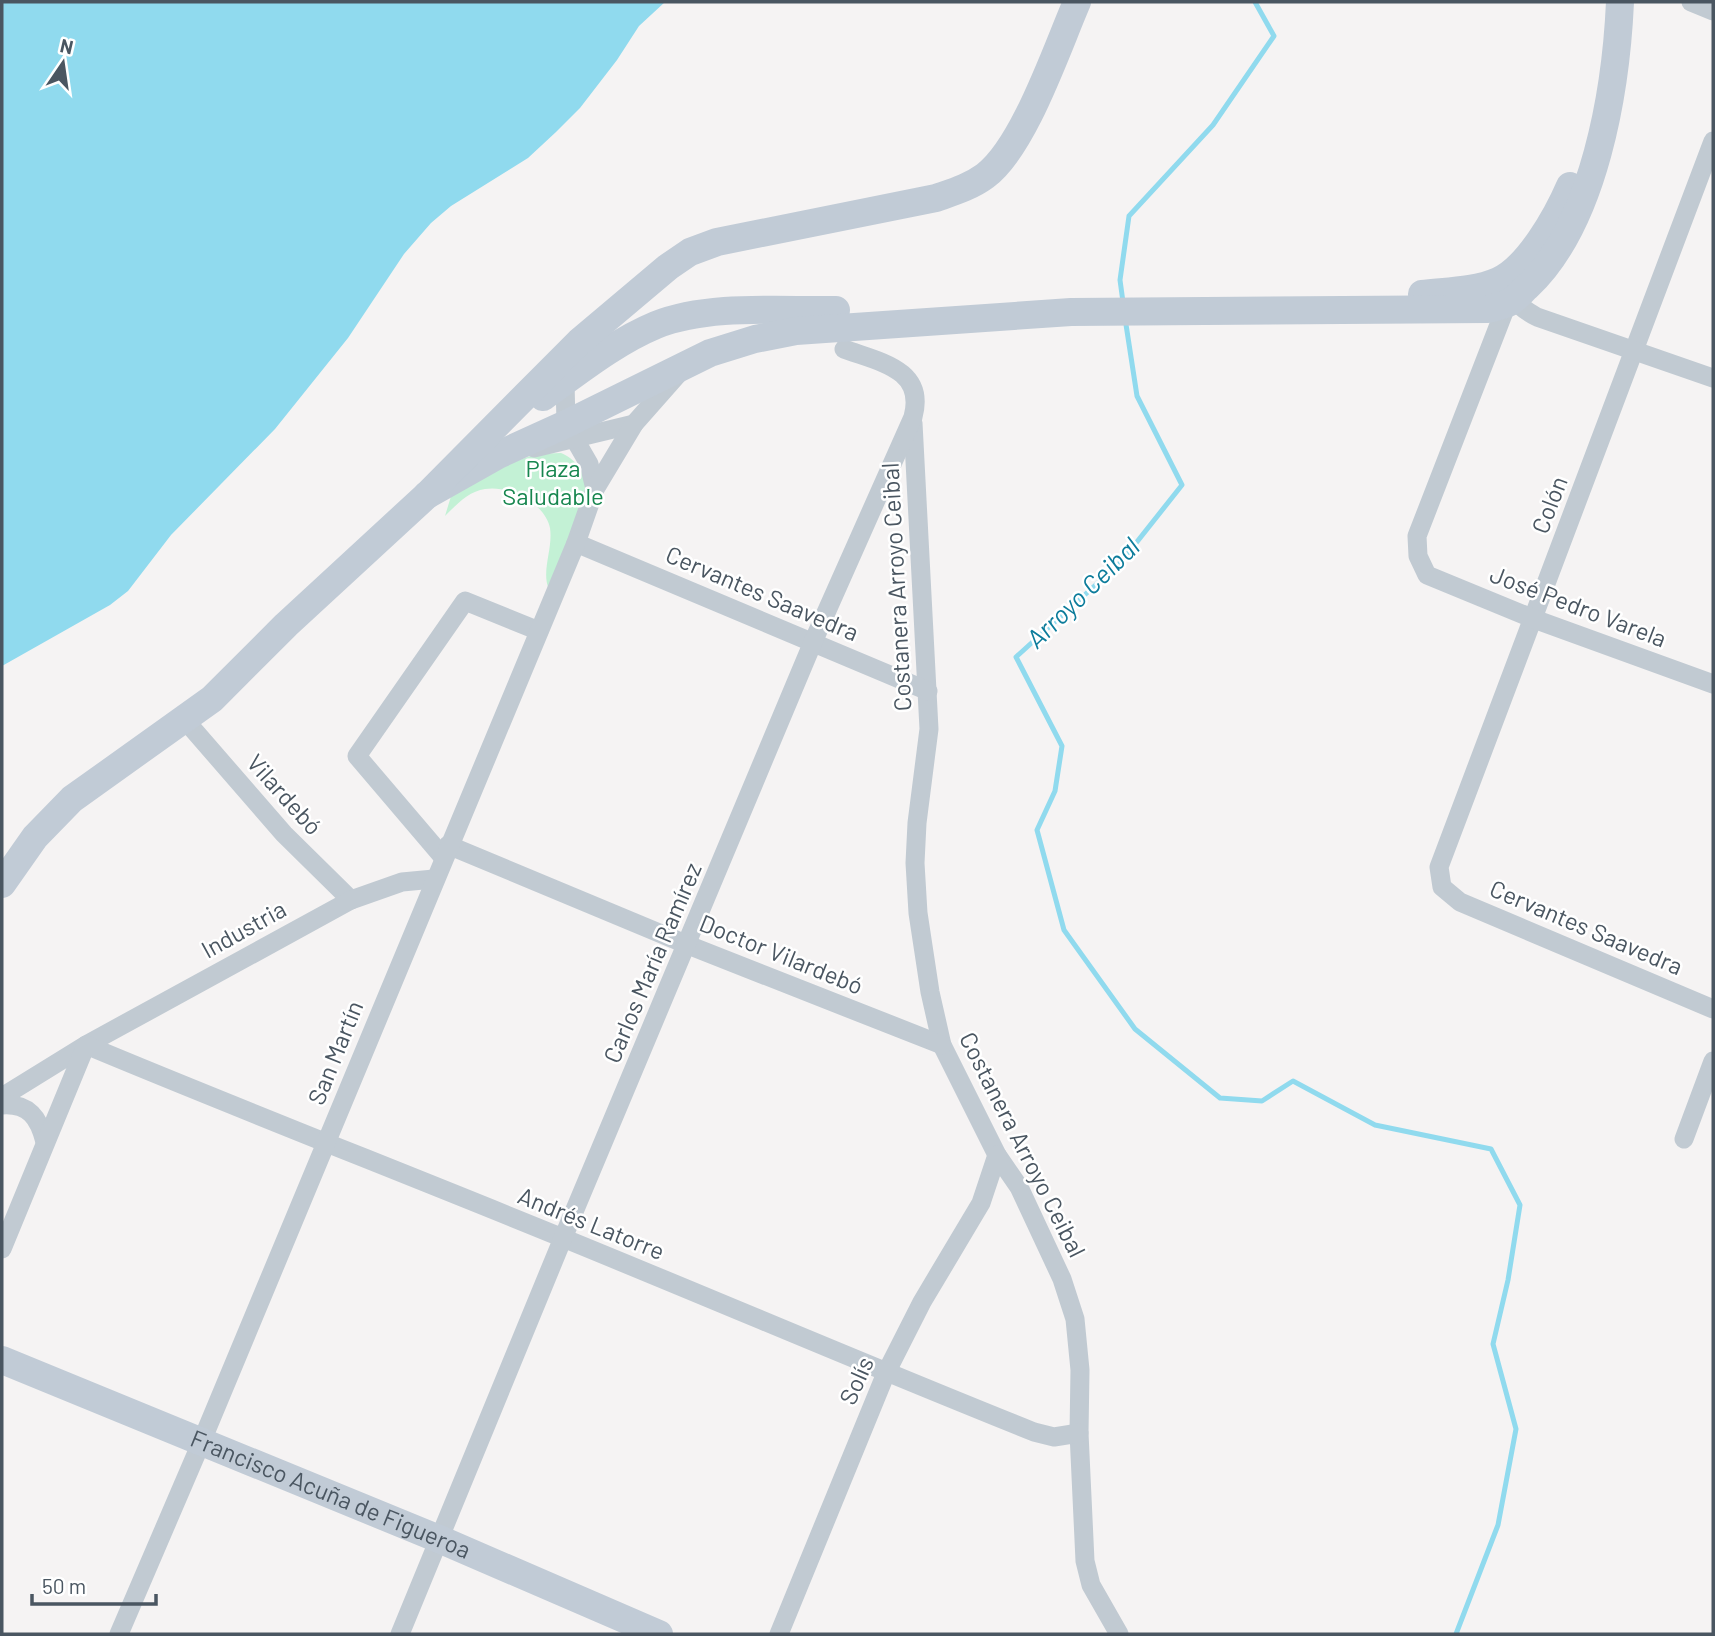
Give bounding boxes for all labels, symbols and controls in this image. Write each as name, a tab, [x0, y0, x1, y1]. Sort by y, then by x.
north arrow	[28, 28, 98, 98]
text: N	[58, 33, 76, 59]
park label: Plaza Saludable	[502, 453, 604, 510]
street label: Costanera Arroyo Ceibal	[875, 462, 916, 712]
street label: Colón	[1524, 472, 1573, 537]
water label: Arroyo Ceibal	[1019, 530, 1145, 654]
street label: Cervantes Saavedra	[662, 539, 863, 646]
street label: José Pedro Varela	[1486, 559, 1671, 653]
street label: Vilardebó	[241, 748, 329, 840]
street label: Carlos María Ramírez	[596, 858, 707, 1067]
street label: Cervantes Saavedra	[1486, 873, 1687, 980]
street label: Industria	[196, 894, 291, 964]
street label: Doctor Vilardebó	[696, 908, 868, 1000]
street label: San Martín	[301, 996, 369, 1109]
street label: Costanera Arroyo Ceibal	[954, 1027, 1093, 1262]
street label: Andrés Latorre	[514, 1180, 669, 1265]
street label: Solís	[832, 1352, 879, 1409]
street label: Francisco Acuña de Figueroa	[187, 1423, 476, 1564]
scale bar	[32, 1562, 156, 1606]
text: 50 m	[42, 1573, 86, 1598]

